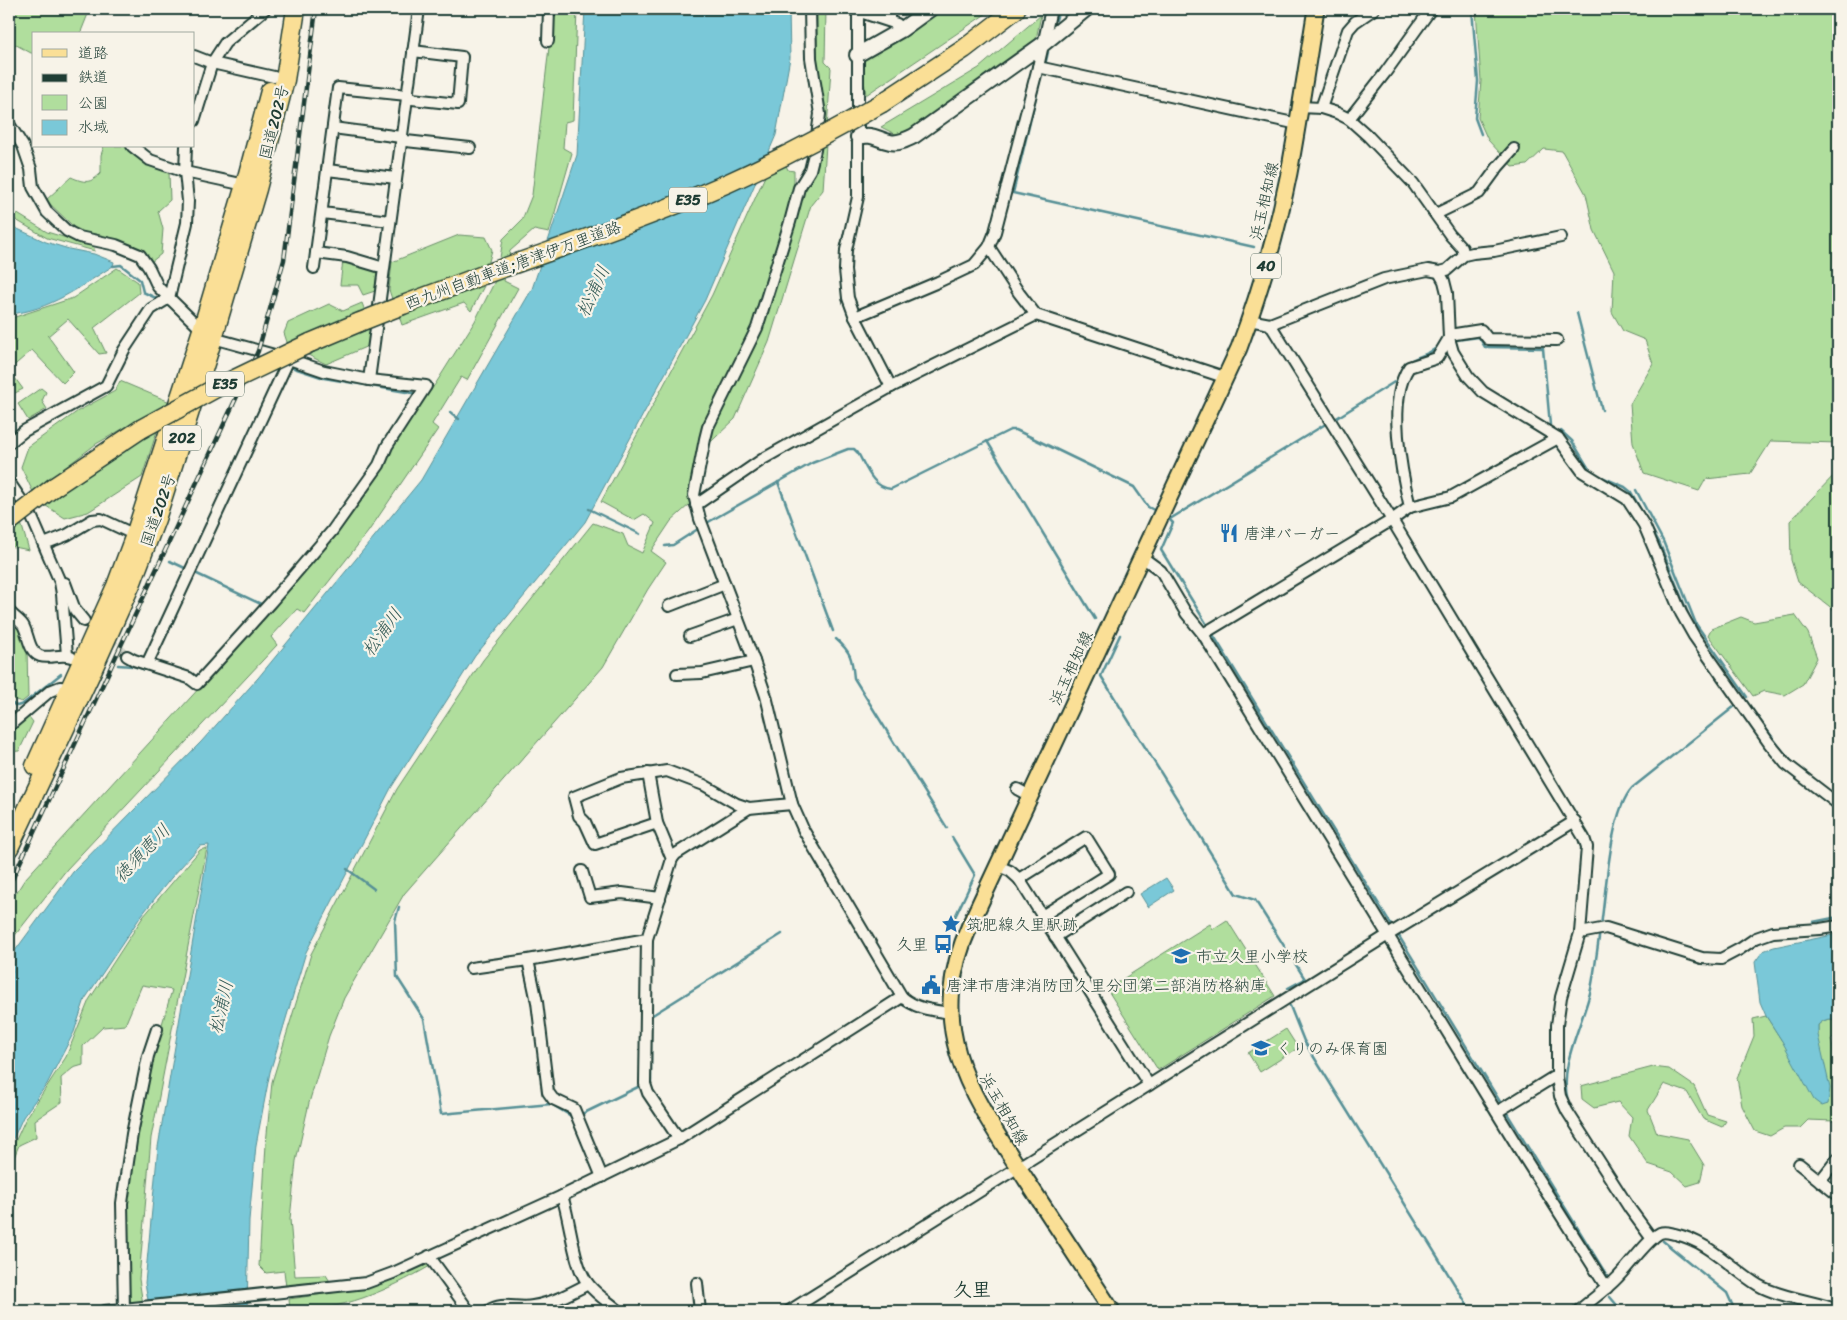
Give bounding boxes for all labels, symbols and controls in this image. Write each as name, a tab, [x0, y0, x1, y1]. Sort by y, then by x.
legend	[32, 32, 195, 148]
text: 道路	[78, 40, 108, 66]
text: 鉄道	[78, 64, 108, 90]
street label: 国道202号	[251, 81, 297, 163]
text: 公園	[78, 90, 108, 116]
text: 水域	[78, 114, 108, 140]
street label: 浜玉相知線	[1241, 159, 1287, 243]
road number: E35	[669, 188, 707, 212]
street label: 西九州自動車道;唐津伊万里道路	[401, 212, 625, 318]
road number: 40	[1251, 254, 1281, 278]
water label: 松浦川	[567, 260, 619, 322]
road number: E35	[206, 372, 244, 396]
road number: 202	[163, 426, 201, 450]
street label: 国道202号	[132, 469, 184, 551]
place label: 唐津バーガー	[1244, 519, 1340, 548]
restaurant icon: 唐津バーガー	[1218, 522, 1240, 544]
water label: 松浦川	[353, 601, 411, 663]
street label: 浜玉相知線	[1041, 626, 1101, 710]
water label: 徳須恵川	[105, 816, 179, 890]
place label: 筑肥線久里駅跡	[966, 910, 1078, 939]
place icon: 筑肥線久里駅跡	[940, 913, 962, 935]
place label: 久里	[896, 930, 928, 959]
bus stop icon: 久里	[932, 933, 954, 955]
place label: 市立久里小学校	[1196, 942, 1308, 971]
school or university icon: 市立久里小学校	[1170, 945, 1192, 967]
place label: 唐津市唐津消防団久里分団第二部消防格納庫	[946, 971, 1266, 1000]
public building icon: 唐津市唐津消防団久里分団第二部消防格納庫	[920, 974, 942, 996]
water label: 松浦川	[199, 977, 243, 1037]
place label: くりのみ保育園	[1276, 1034, 1388, 1063]
school or university icon: くりのみ保育園	[1250, 1037, 1272, 1059]
street label: 浜玉相知線	[971, 1067, 1037, 1151]
district label: 久里	[953, 1273, 991, 1306]

